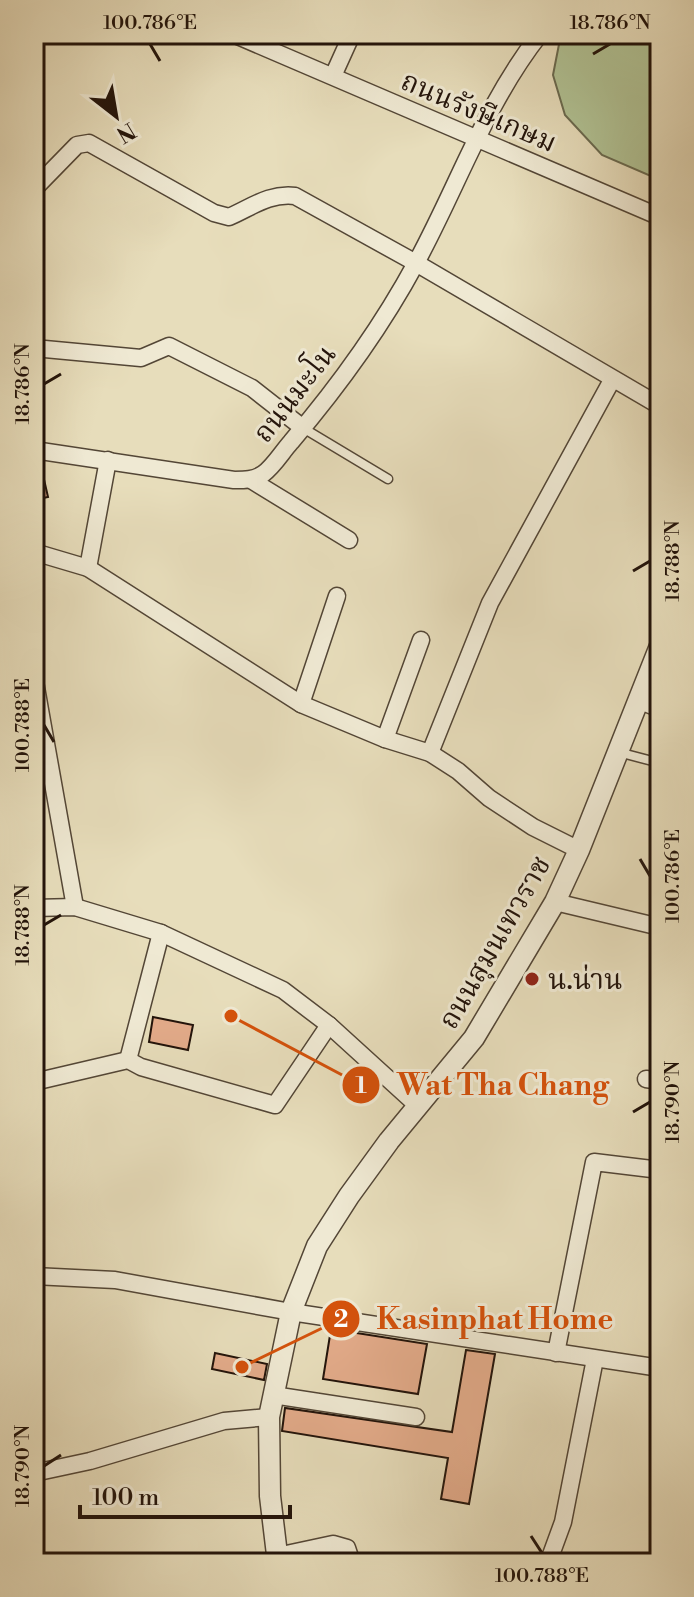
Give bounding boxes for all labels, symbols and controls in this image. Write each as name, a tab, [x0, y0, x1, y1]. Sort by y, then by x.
text: 100.786°E	[103, 11, 197, 36]
text: 18.786°N	[569, 11, 651, 36]
street label: ถนนรังษีเกษม	[395, 64, 561, 161]
north arrow	[76, 76, 156, 156]
text: N	[111, 116, 140, 148]
street label: ถนนมะโน	[244, 336, 344, 450]
text: 18.786°N	[11, 343, 36, 425]
text: 18.788°N	[661, 520, 686, 602]
text: 100.788°E	[11, 678, 36, 772]
text: 100.786°E	[661, 829, 686, 923]
street label: ถนนสุมนเทวราช	[432, 850, 559, 1036]
text: 18.788°N	[11, 884, 36, 966]
place label: น.น่าน	[548, 963, 622, 998]
marker: น.น่าน	[523, 970, 541, 988]
callout: Wat Tha Chang	[341, 1058, 625, 1112]
text: 18.790°N	[661, 1061, 686, 1143]
text: Wat Tha Chang	[396, 1067, 610, 1105]
text: 1	[355, 1071, 367, 1101]
callout: Kasinphat Home	[321, 1292, 630, 1346]
text: Kasinphat Home	[377, 1301, 613, 1339]
text: 2	[334, 1305, 349, 1335]
text: 18.790°N	[11, 1425, 36, 1507]
scale bar	[80, 1469, 290, 1519]
text: 100 m	[92, 1483, 159, 1513]
text: 100.788°E	[495, 1564, 589, 1589]

